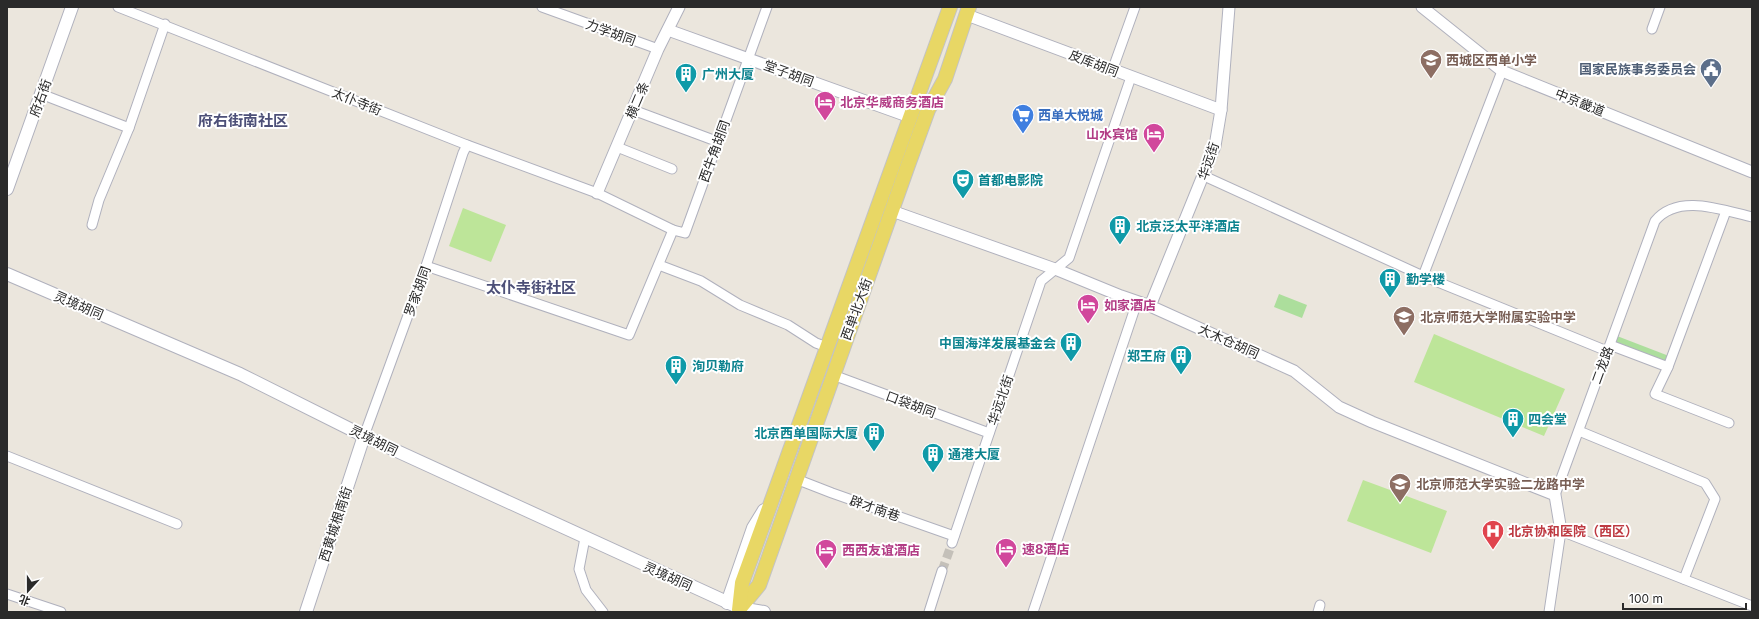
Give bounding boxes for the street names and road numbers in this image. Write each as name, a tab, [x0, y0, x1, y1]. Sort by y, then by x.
street label: 力学胡同	[584, 16, 638, 48]
street label: 皮库胡同	[1067, 46, 1121, 80]
street label: 堂子胡同	[762, 57, 816, 89]
street label: 府右街	[26, 77, 54, 119]
street label: 横二条	[622, 79, 652, 121]
street label: 太仆寺街	[330, 84, 384, 118]
street label: 中京畿道	[1553, 85, 1607, 119]
street label: 西牛角胡同	[695, 118, 733, 184]
street label: 华远街	[1194, 140, 1222, 182]
street label: 罗家胡同	[401, 264, 433, 318]
street label: 西单北大街	[837, 276, 875, 342]
street label: 灵境胡同	[52, 287, 106, 323]
street label: 大木仓胡同	[1196, 320, 1262, 362]
street label: 二龙路	[1588, 344, 1616, 386]
street label: 华远北街	[984, 373, 1016, 427]
street label: 口袋胡同	[884, 388, 938, 420]
street label: 灵境胡同	[347, 421, 401, 459]
street label: 西黄城根南街	[315, 484, 355, 564]
street label: 辟才南巷	[848, 492, 902, 524]
street label: 灵境胡同	[641, 558, 695, 594]

